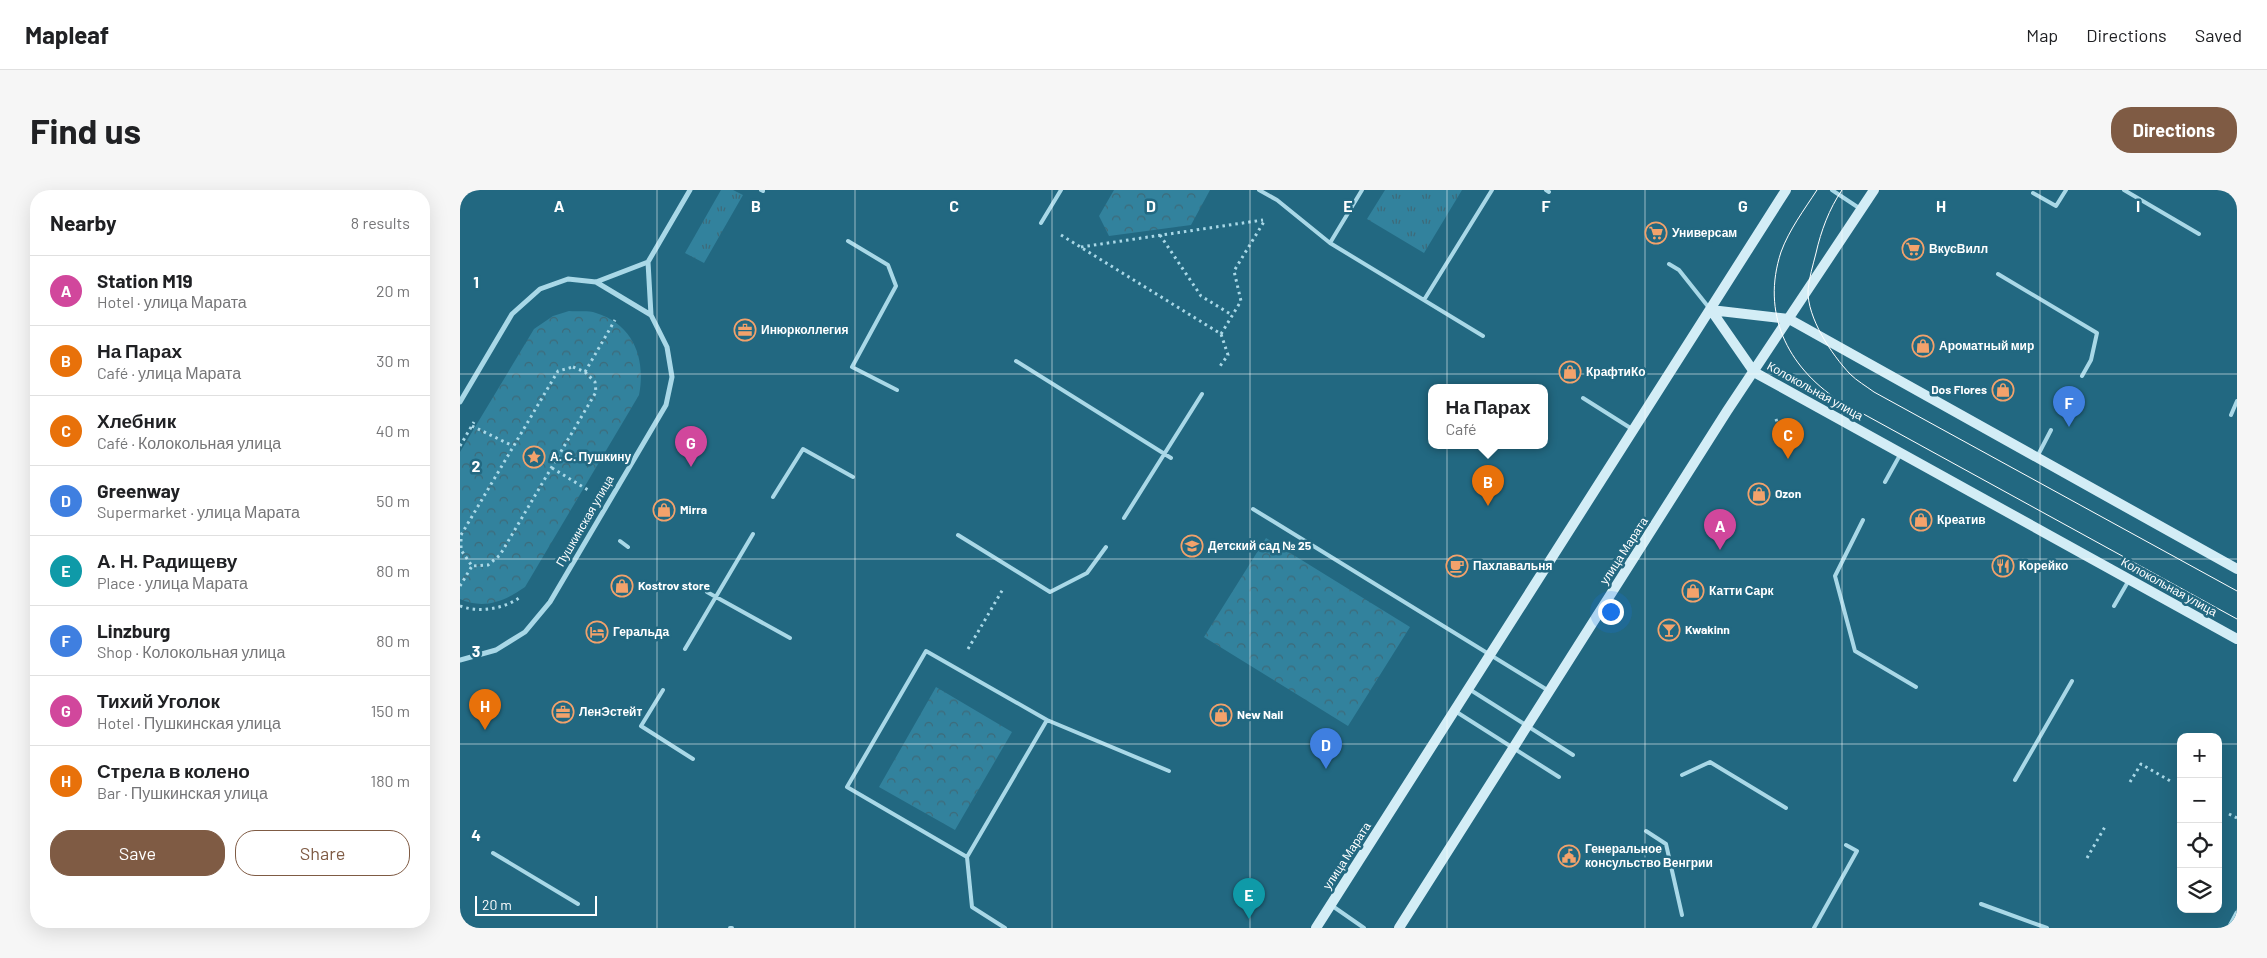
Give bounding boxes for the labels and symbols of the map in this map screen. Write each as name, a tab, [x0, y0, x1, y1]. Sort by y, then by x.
text: A	[554, 196, 565, 215]
text: B	[751, 196, 761, 215]
text: C	[949, 196, 959, 215]
text: D	[1146, 196, 1156, 215]
text: E	[1343, 196, 1353, 215]
text: F	[1542, 196, 1551, 215]
text: G	[1738, 196, 1748, 215]
text: H	[1936, 196, 1946, 215]
text: I	[2136, 196, 2140, 215]
supermarket icon: Универсам	[1644, 221, 1668, 245]
place label: Универсам	[1672, 225, 1737, 240]
supermarket icon: ВкусВилл	[1901, 237, 1925, 261]
place label: ВкусВилл	[1929, 241, 1988, 256]
text: 1	[473, 272, 479, 291]
office icon: Инюрколлегия	[733, 318, 757, 342]
place label: Инюрколлегия	[761, 322, 848, 337]
shop icon: Ароматный мир	[1911, 334, 1935, 358]
place label: Ароматный мир	[1939, 338, 2034, 353]
street label: Колокольная улица	[1765, 358, 1866, 423]
shop icon: КрафтиКо	[1558, 360, 1582, 384]
place label: КрафтиКо	[1586, 364, 1646, 379]
shop icon: Dos Flores	[1991, 378, 2015, 402]
place label: Dos Flores	[1931, 382, 1987, 396]
pin: F	[2053, 386, 2085, 427]
pin: C	[1772, 418, 1804, 459]
pin: G	[675, 426, 707, 467]
place icon: А. С. Пушкину	[522, 445, 546, 469]
place label: А. С. Пушкину	[550, 449, 632, 464]
text: 2	[472, 456, 481, 475]
pin: B	[1472, 465, 1504, 506]
street label: Пушкинская улица	[552, 472, 617, 569]
shop icon: Ozon	[1747, 482, 1771, 506]
place label: Ozon	[1775, 486, 1801, 500]
shop icon: Mirra	[652, 498, 676, 522]
place label: Mirra	[680, 502, 707, 516]
shop icon: Креатив	[1909, 508, 1933, 532]
pin: A	[1704, 509, 1736, 550]
place label: Креатив	[1937, 512, 1986, 527]
street label: улица Марата	[1596, 514, 1651, 587]
school or university icon: Детский сад № 25	[1180, 534, 1204, 558]
place label: Детский сад № 25	[1208, 538, 1312, 553]
cafe icon: Пахлавальня	[1445, 554, 1469, 578]
restaurant icon: Корейко	[1991, 554, 2015, 578]
street label: Колокольная улица	[2119, 554, 2220, 619]
place label: Пахлавальня	[1473, 558, 1552, 572]
place label: Корейко	[2019, 558, 2068, 573]
shop icon: Kostrov store	[610, 574, 634, 598]
place label: Kostrov store	[638, 578, 710, 592]
shop icon: Катти Сарк	[1681, 579, 1705, 603]
place label: Катти Сарк	[1709, 583, 1774, 598]
your location	[1598, 599, 1624, 625]
bar icon: Kwakinn	[1657, 618, 1681, 642]
hotel icon: Геральда	[585, 620, 609, 644]
place label: Kwakinn	[1685, 622, 1730, 636]
place label: Геральда	[613, 624, 669, 639]
text: 3	[472, 641, 480, 660]
pin: H	[469, 689, 501, 730]
office icon: ЛенЭстейт	[551, 700, 575, 724]
shop icon: New Nail	[1209, 703, 1233, 727]
place label: ЛенЭстейт	[579, 704, 642, 718]
place label: New Nail	[1237, 707, 1283, 721]
pin: D	[1310, 728, 1342, 769]
street label: улица Марата	[1319, 819, 1374, 892]
text: 4	[471, 825, 481, 844]
place label: Генеральное консульство Венгрии	[1585, 841, 1713, 870]
public building icon: Генеральное консульство Венгрии	[1557, 844, 1581, 868]
pin: E	[1233, 878, 1265, 919]
scale bar	[475, 893, 598, 916]

